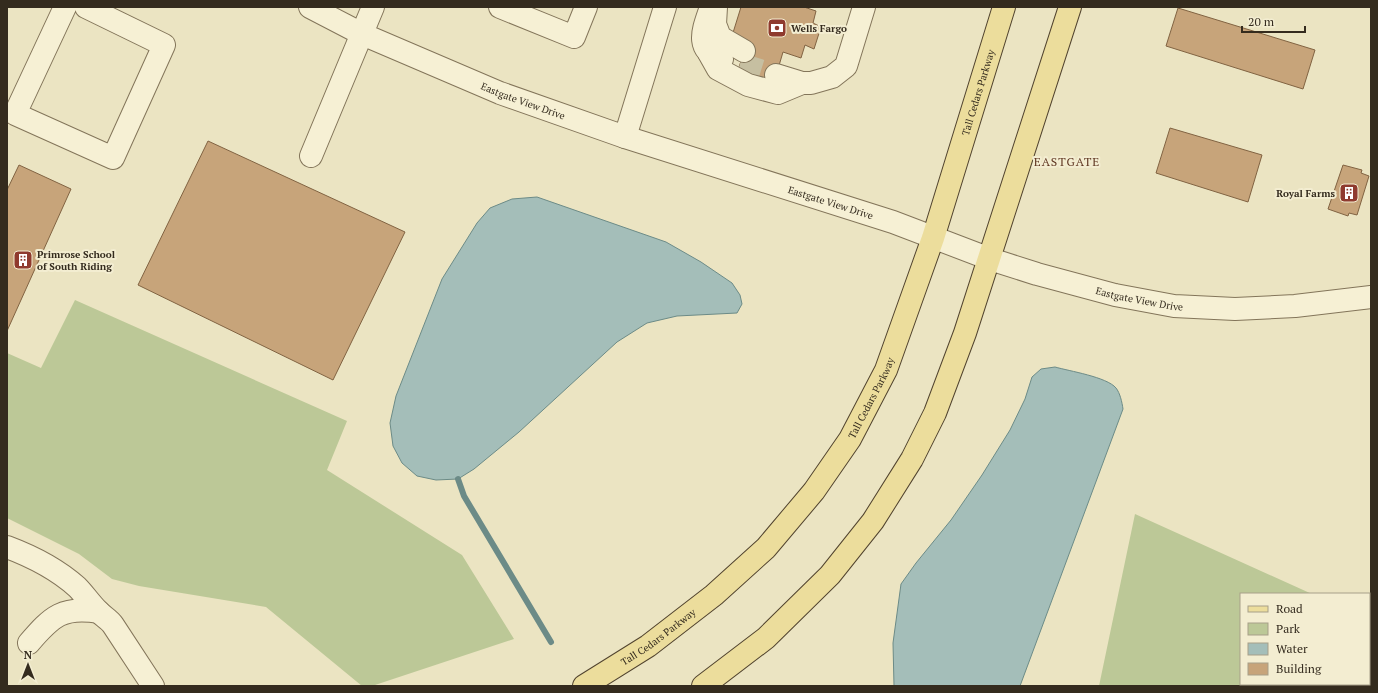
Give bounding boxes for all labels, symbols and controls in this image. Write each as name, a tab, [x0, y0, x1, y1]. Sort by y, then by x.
scale bar	[1242, 8, 1305, 34]
text: 20 m	[1248, 14, 1275, 29]
bank icon: Wells Fargo	[766, 17, 788, 39]
place label: Wells Fargo	[791, 22, 847, 35]
street label: Tall Cedars Parkway	[958, 47, 997, 137]
street label: Eastgate View Drive	[479, 79, 567, 122]
district label: EASTGATE	[1034, 154, 1100, 169]
building icon: Royal Farms	[1338, 182, 1360, 204]
street label: Eastgate View Drive	[786, 183, 875, 222]
place label: Royal Farms	[1276, 187, 1335, 200]
place label: Primrose School of South Riding	[37, 248, 116, 273]
building icon: Primrose School of South Riding	[12, 249, 34, 271]
street label: Eastgate View Drive	[1094, 284, 1183, 313]
street label: Tall Cedars Parkway	[845, 355, 897, 441]
legend	[1240, 593, 1370, 685]
text: Road	[1276, 601, 1303, 616]
street label: Tall Cedars Parkway	[618, 605, 699, 668]
text: Park	[1276, 621, 1301, 636]
text: Water	[1276, 641, 1308, 656]
north arrow	[8, 645, 48, 685]
text: N	[24, 648, 33, 662]
text: Building	[1276, 661, 1322, 676]

